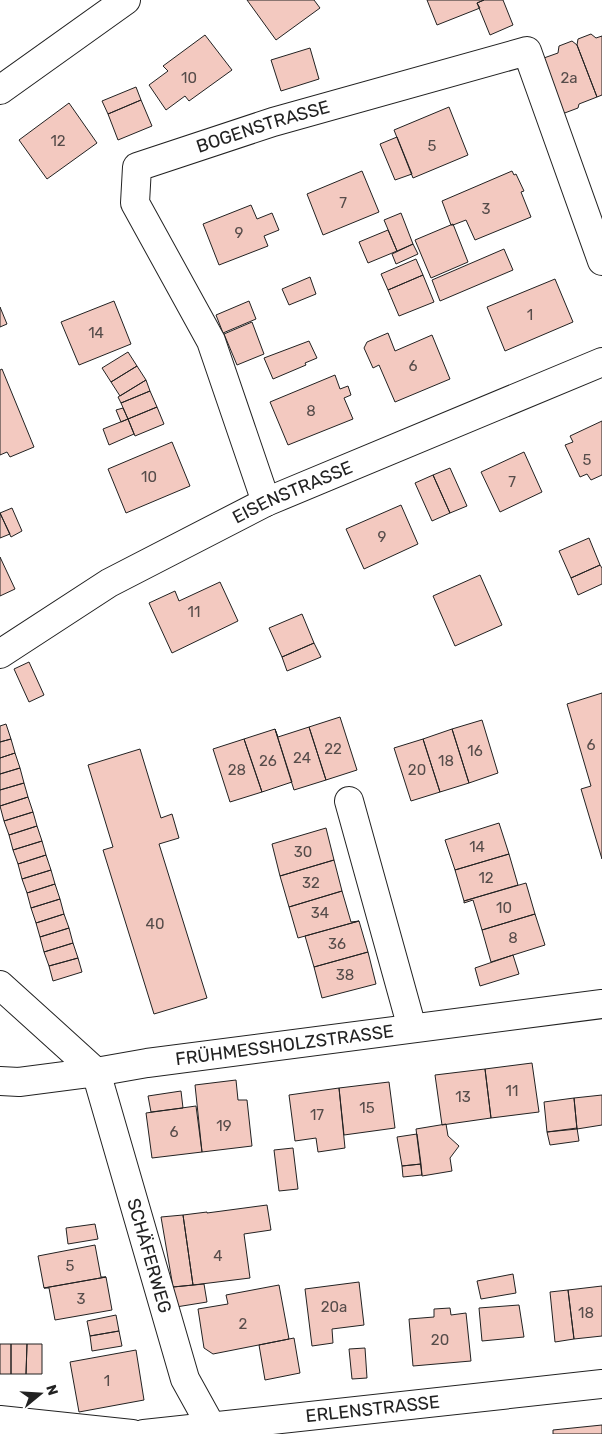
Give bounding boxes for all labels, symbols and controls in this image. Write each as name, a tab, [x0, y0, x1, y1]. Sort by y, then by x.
house number: 10	[181, 69, 197, 87]
house number: 2a	[560, 69, 578, 87]
street label: BOGENSTRASSE	[193, 96, 332, 158]
house number: 12	[50, 132, 66, 150]
house number: 5	[428, 137, 437, 155]
house number: 7	[339, 194, 347, 212]
house number: 3	[481, 200, 491, 218]
house number: 9	[235, 224, 244, 242]
house number: 1	[527, 306, 533, 324]
house number: 14	[88, 324, 104, 342]
house number: 6	[408, 357, 418, 375]
house number: 8	[306, 402, 316, 420]
house number: 5	[583, 451, 592, 469]
street label: EISENSTRASSE	[229, 456, 356, 528]
house number: 10	[141, 468, 157, 486]
house number: 7	[508, 473, 516, 491]
house number: 9	[378, 528, 387, 546]
house number: 11	[188, 603, 200, 621]
house number: 6	[586, 736, 596, 754]
house number: 22	[324, 740, 342, 758]
house number: 16	[467, 742, 483, 760]
house number: 24	[293, 749, 311, 767]
house number: 26	[259, 752, 277, 770]
house number: 18	[438, 752, 454, 770]
house number: 28	[228, 761, 246, 779]
house number: 20	[408, 761, 426, 779]
house number: 14	[469, 838, 485, 856]
house number: 30	[294, 843, 312, 861]
house number: 12	[478, 869, 494, 887]
house number: 32	[302, 874, 320, 892]
house number: 10	[496, 899, 512, 917]
house number: 34	[311, 904, 329, 922]
house number: 40	[146, 915, 164, 933]
house number: 8	[508, 929, 518, 947]
house number: 36	[328, 935, 346, 953]
house number: 38	[336, 966, 354, 984]
street label: FRÜHMESSHOLZSTRASSE	[174, 1020, 395, 1070]
house number: 11	[506, 1082, 518, 1100]
house number: 13	[455, 1088, 471, 1106]
house number: 15	[359, 1099, 375, 1117]
house number: 17	[310, 1106, 324, 1124]
house number: 19	[216, 1117, 232, 1135]
house number: 6	[169, 1123, 179, 1141]
street label: SCHÄFERWEG	[122, 1196, 176, 1316]
house number: 4	[213, 1247, 223, 1265]
house number: 5	[66, 1257, 75, 1275]
house number: 3	[76, 1290, 86, 1308]
house number: 20a	[321, 1298, 347, 1316]
house number: 18	[578, 1304, 594, 1322]
house number: 2	[239, 1315, 248, 1333]
house number: 20	[431, 1331, 449, 1349]
north arrow	[15, 1369, 65, 1419]
house number: 1	[104, 1372, 110, 1390]
text: N	[42, 1383, 62, 1398]
street label: ERLENSTRASSE	[304, 1391, 441, 1427]

